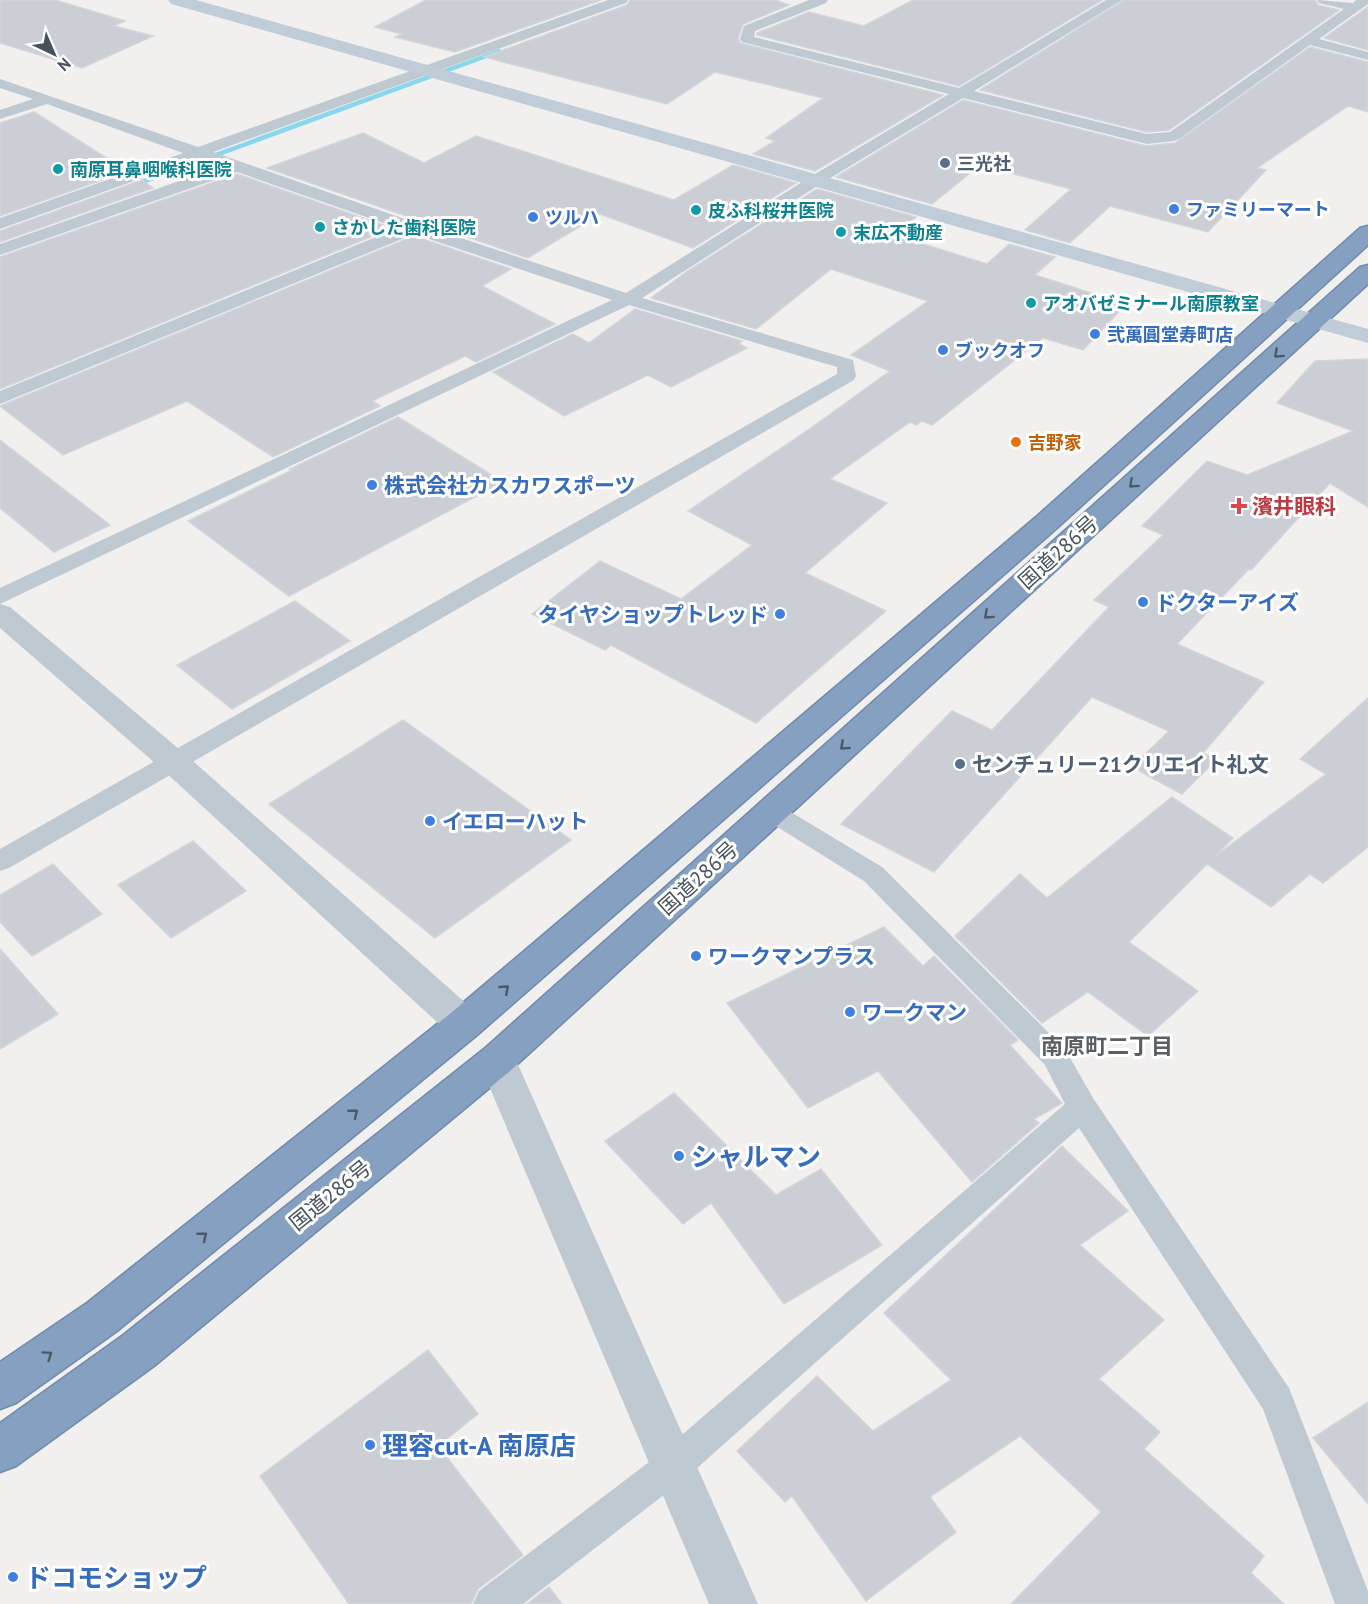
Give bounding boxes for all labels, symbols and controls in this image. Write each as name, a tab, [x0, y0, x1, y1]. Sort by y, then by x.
north arrow	[24, 24, 84, 84]
text: N	[54, 54, 75, 76]
place label: 三光社	[957, 152, 1011, 175]
marker: 三光社	[938, 156, 952, 170]
place label: 南原耳鼻咽喉科医院	[70, 158, 232, 181]
marker: 南原耳鼻咽喉科医院	[51, 162, 65, 176]
place label: ファミリーマート	[1186, 198, 1330, 221]
place label: 皮ふ科桜井医院	[708, 199, 834, 222]
marker: ファミリーマート	[1167, 202, 1181, 216]
marker: 皮ふ科桜井医院	[689, 203, 703, 217]
place label: ツルハ	[545, 206, 599, 229]
marker: ツルハ	[526, 210, 540, 224]
place label: さかした歯科医院	[332, 216, 476, 239]
marker: さかした歯科医院	[313, 220, 327, 234]
place label: 末広不動産	[853, 221, 943, 244]
marker: 末広不動産	[834, 225, 848, 239]
place label: アオバゼミナール南原教室	[1043, 292, 1259, 315]
marker: アオバゼミナール南原教室	[1024, 296, 1038, 310]
place label: 弐萬圓堂寿町店	[1107, 323, 1233, 346]
marker: 弐萬圓堂寿町店	[1088, 327, 1102, 341]
place label: ブックオフ	[955, 339, 1045, 362]
marker: ブックオフ	[936, 343, 950, 357]
one-way arrow	[1274, 347, 1284, 358]
place label: 吉野家	[1028, 431, 1082, 454]
marker: 吉野家	[1009, 435, 1023, 449]
place label: 株式会社カスカワスポーツ	[384, 472, 636, 499]
one-way arrow	[1129, 477, 1140, 488]
marker: 株式会社カスカワスポーツ	[365, 478, 379, 492]
place label: 濱井眼科	[1252, 493, 1336, 520]
marker: 濱井眼科	[1230, 497, 1248, 515]
street label: 国道286号	[1013, 509, 1103, 595]
place label: ドクターアイズ	[1155, 589, 1299, 616]
marker: ドクターアイズ	[1136, 595, 1150, 609]
place label: タイヤショップトレッド	[538, 601, 768, 628]
marker: タイヤショップトレッド	[773, 607, 787, 621]
one-way arrow	[985, 608, 995, 619]
one-way arrow	[840, 739, 851, 750]
place label: センチュリー21クリエイト礼文	[972, 751, 1269, 778]
marker: センチュリー21クリエイト礼文	[953, 757, 967, 771]
place label: イエローハット	[442, 808, 588, 835]
marker: イエローハット	[423, 814, 437, 828]
street label: 国道286号	[653, 835, 743, 921]
place label: ワークマンプラス	[708, 943, 875, 970]
marker: ワークマンプラス	[689, 949, 703, 963]
one-way arrow	[498, 985, 509, 996]
place label: ワークマン	[862, 999, 967, 1026]
marker: ワークマン	[843, 1005, 857, 1019]
district label: 南原町二丁目	[1041, 1032, 1173, 1060]
one-way arrow	[347, 1109, 358, 1120]
place label: シャルマン	[691, 1140, 821, 1173]
marker: シャルマン	[672, 1149, 686, 1163]
street label: 国道286号	[284, 1154, 376, 1236]
one-way arrow	[196, 1232, 207, 1243]
one-way arrow	[42, 1351, 53, 1362]
place label: 理容cut-A 南原店	[382, 1429, 576, 1462]
marker: 理容cut-A 南原店	[363, 1438, 377, 1452]
place label: ドコモショップ	[25, 1561, 207, 1594]
marker: ドコモショップ	[6, 1570, 20, 1584]

